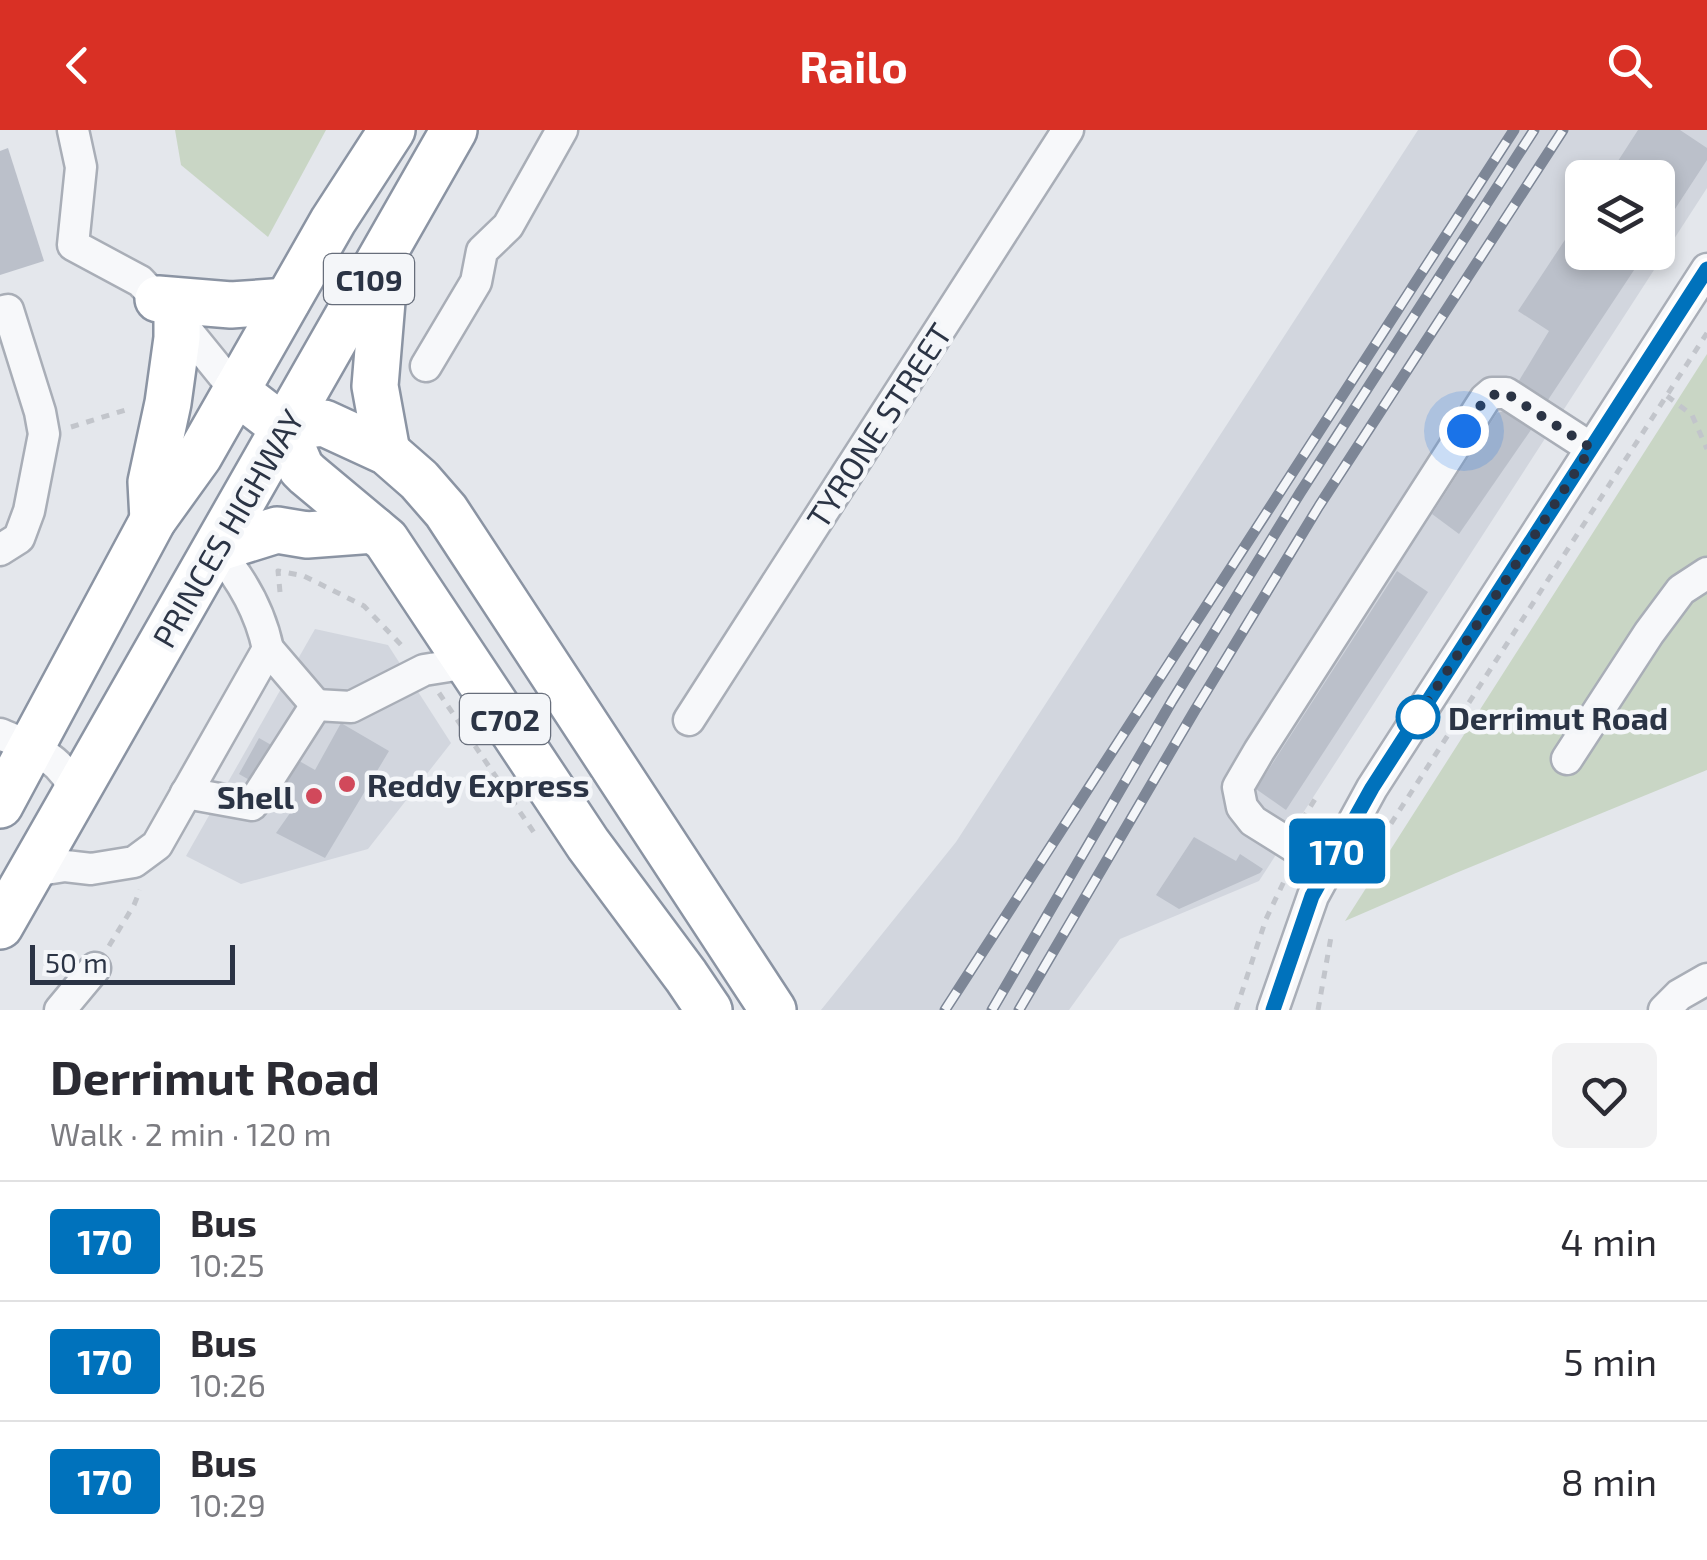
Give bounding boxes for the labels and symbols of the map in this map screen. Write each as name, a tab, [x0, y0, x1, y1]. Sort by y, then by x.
road number: C109	[324, 254, 414, 304]
street label: TYRONE STREET	[798, 316, 958, 534]
street label: PRINCES HIGHWAY	[144, 402, 310, 654]
your location	[1439, 406, 1489, 456]
road number: C702	[460, 694, 550, 744]
marker: Derrimut Road	[1397, 696, 1439, 738]
place label: Derrimut Road	[1448, 698, 1668, 736]
place label: Reddy Express	[367, 765, 589, 804]
marker: Reddy Express	[336, 773, 358, 795]
place label: Shell	[217, 777, 294, 815]
marker: Shell	[303, 785, 325, 807]
line badge: 170	[1280, 818, 1394, 884]
scale bar	[30, 940, 235, 984]

